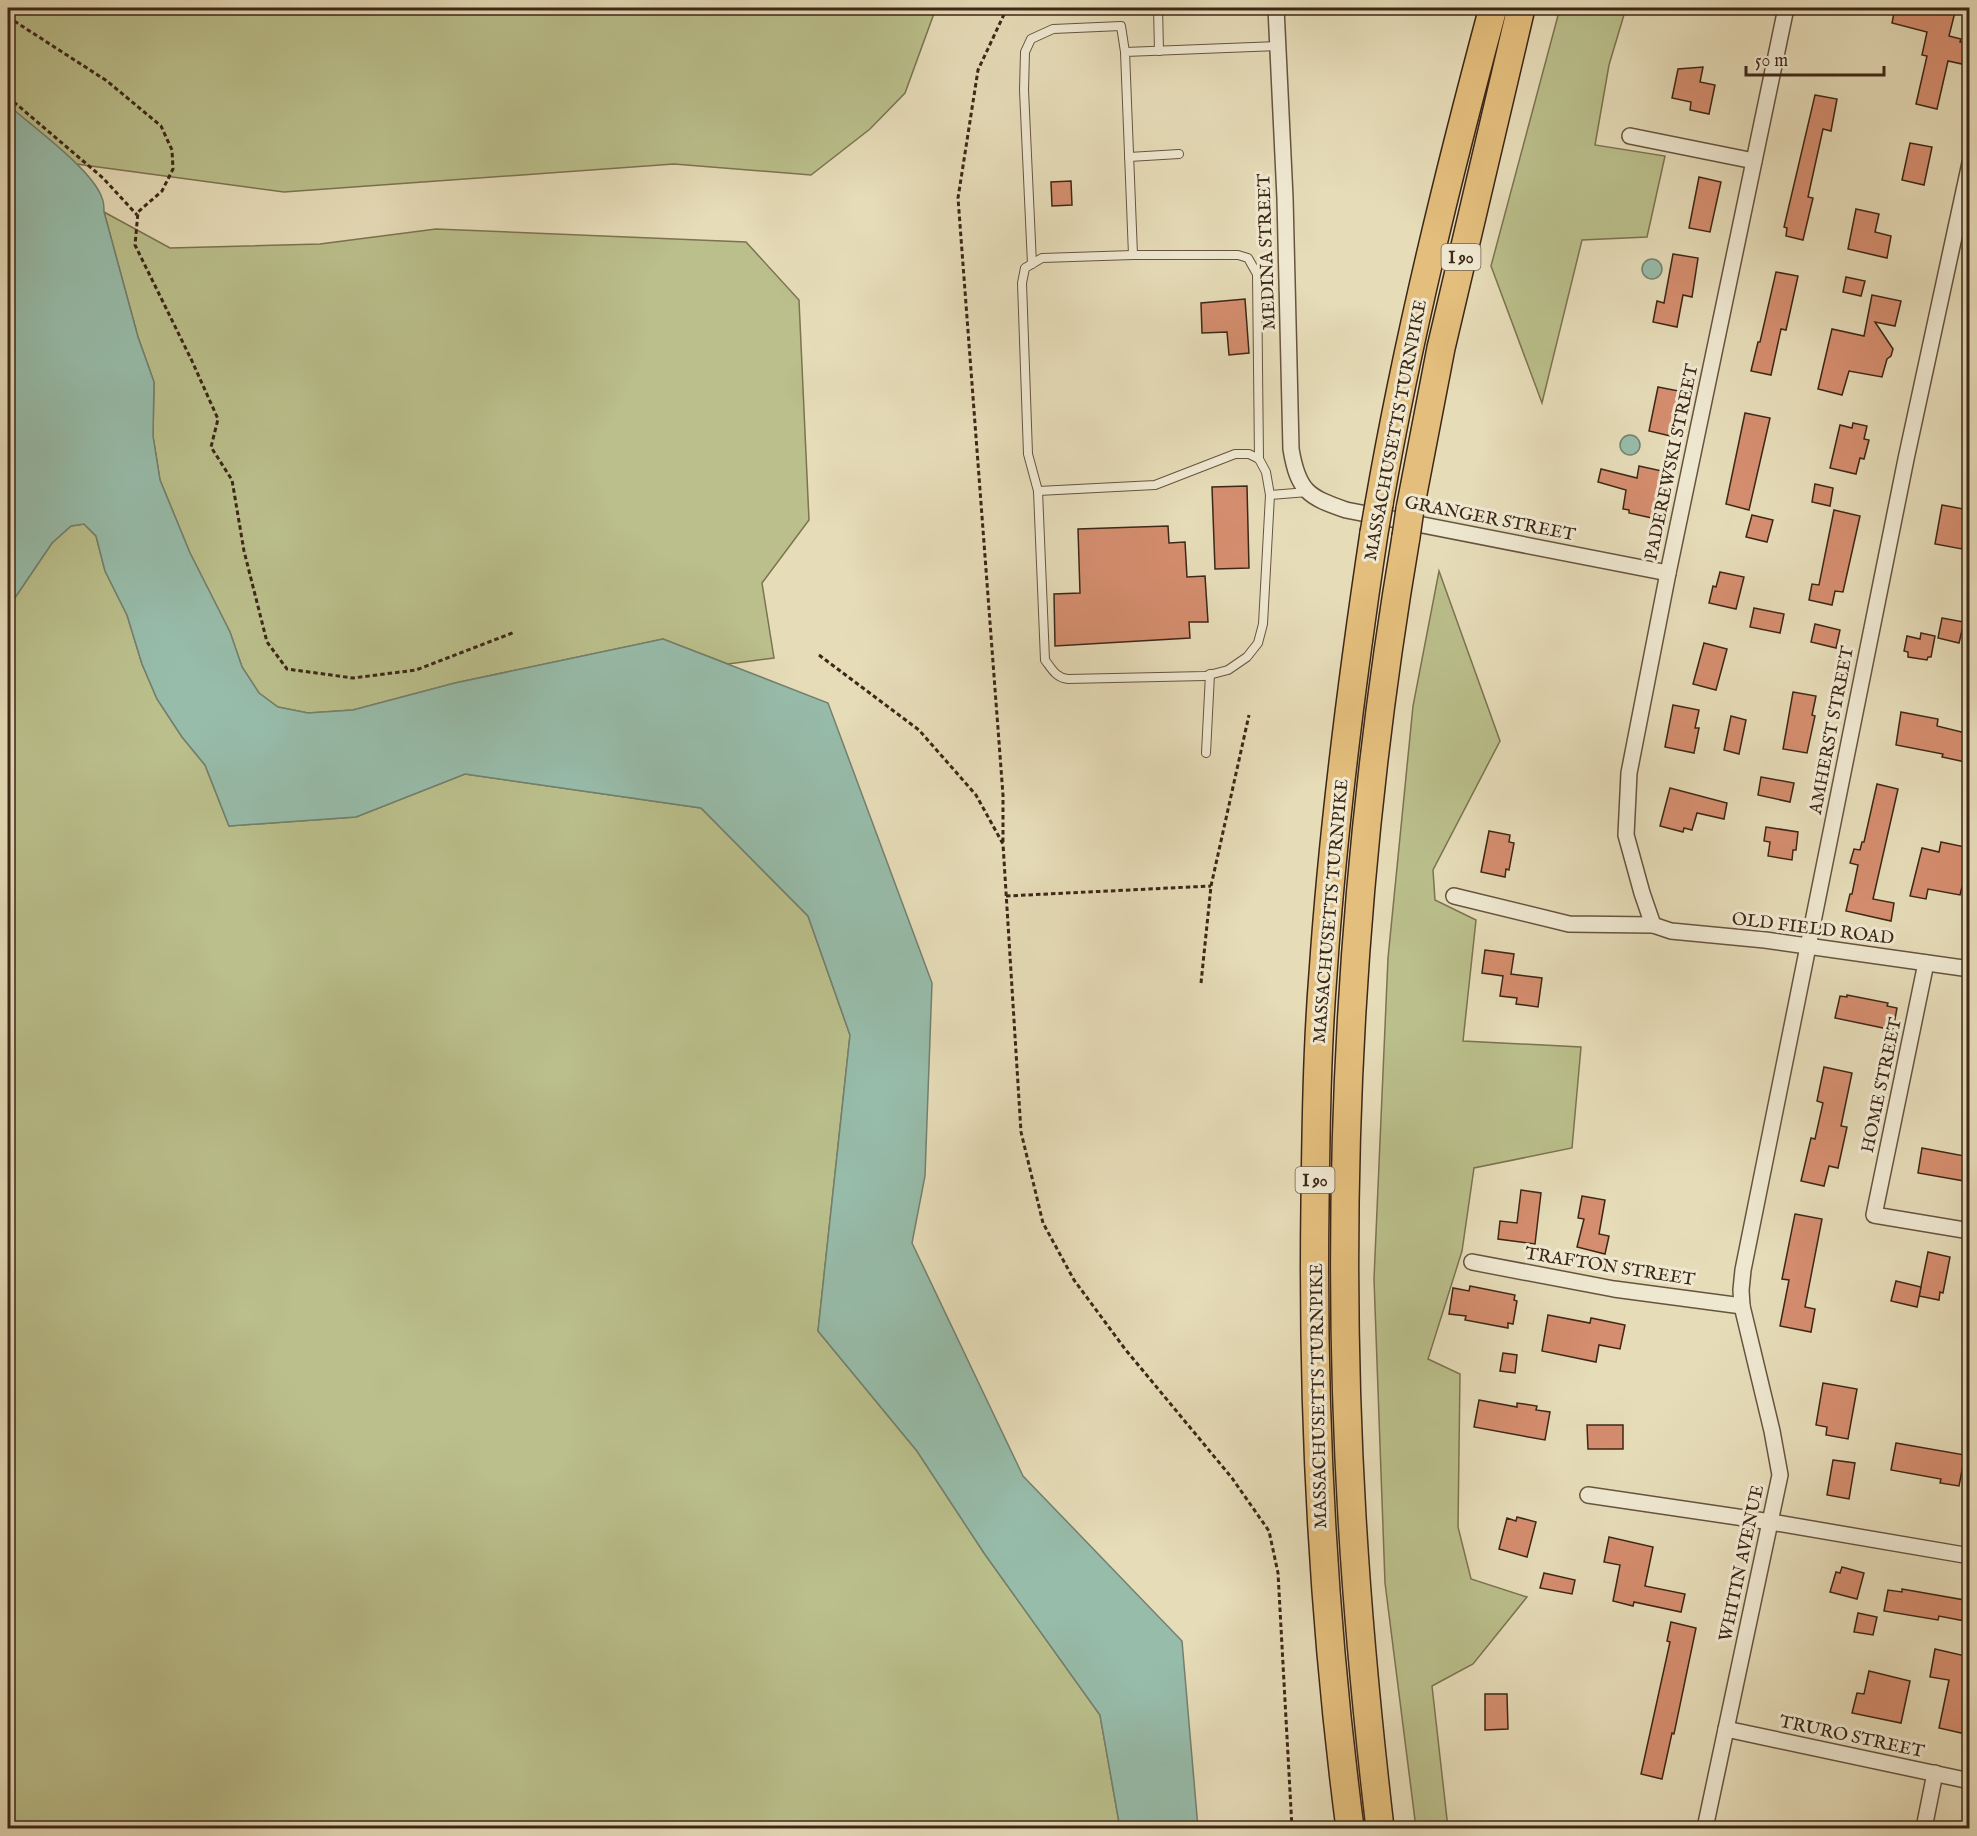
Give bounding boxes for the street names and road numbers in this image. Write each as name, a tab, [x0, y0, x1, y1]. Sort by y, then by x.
street label: MEDINA STREET	[1253, 173, 1282, 331]
road number: I 90	[1442, 244, 1480, 270]
street label: MASSACHUSETTS TURNPIKE	[1360, 298, 1433, 563]
street label: PADEREWSKI STREET	[1640, 362, 1704, 562]
street label: GRANGER STREET	[1402, 492, 1577, 547]
street label: AMHERST STREET	[1805, 644, 1860, 817]
street label: MASSACHUSETTS TURNPIKE	[1308, 778, 1355, 1044]
street label: OLD FIELD ROAD	[1730, 908, 1895, 951]
street label: HOME STREET	[1857, 1016, 1908, 1155]
road number: I 90	[1296, 1167, 1334, 1193]
street label: TRAFTON STREET	[1523, 1243, 1696, 1292]
street label: MASSACHUSETTS TURNPIKE	[1306, 1263, 1333, 1529]
street label: WHITIN AVENUE	[1715, 1483, 1770, 1644]
street label: TRURO STREET	[1777, 1711, 1926, 1764]

